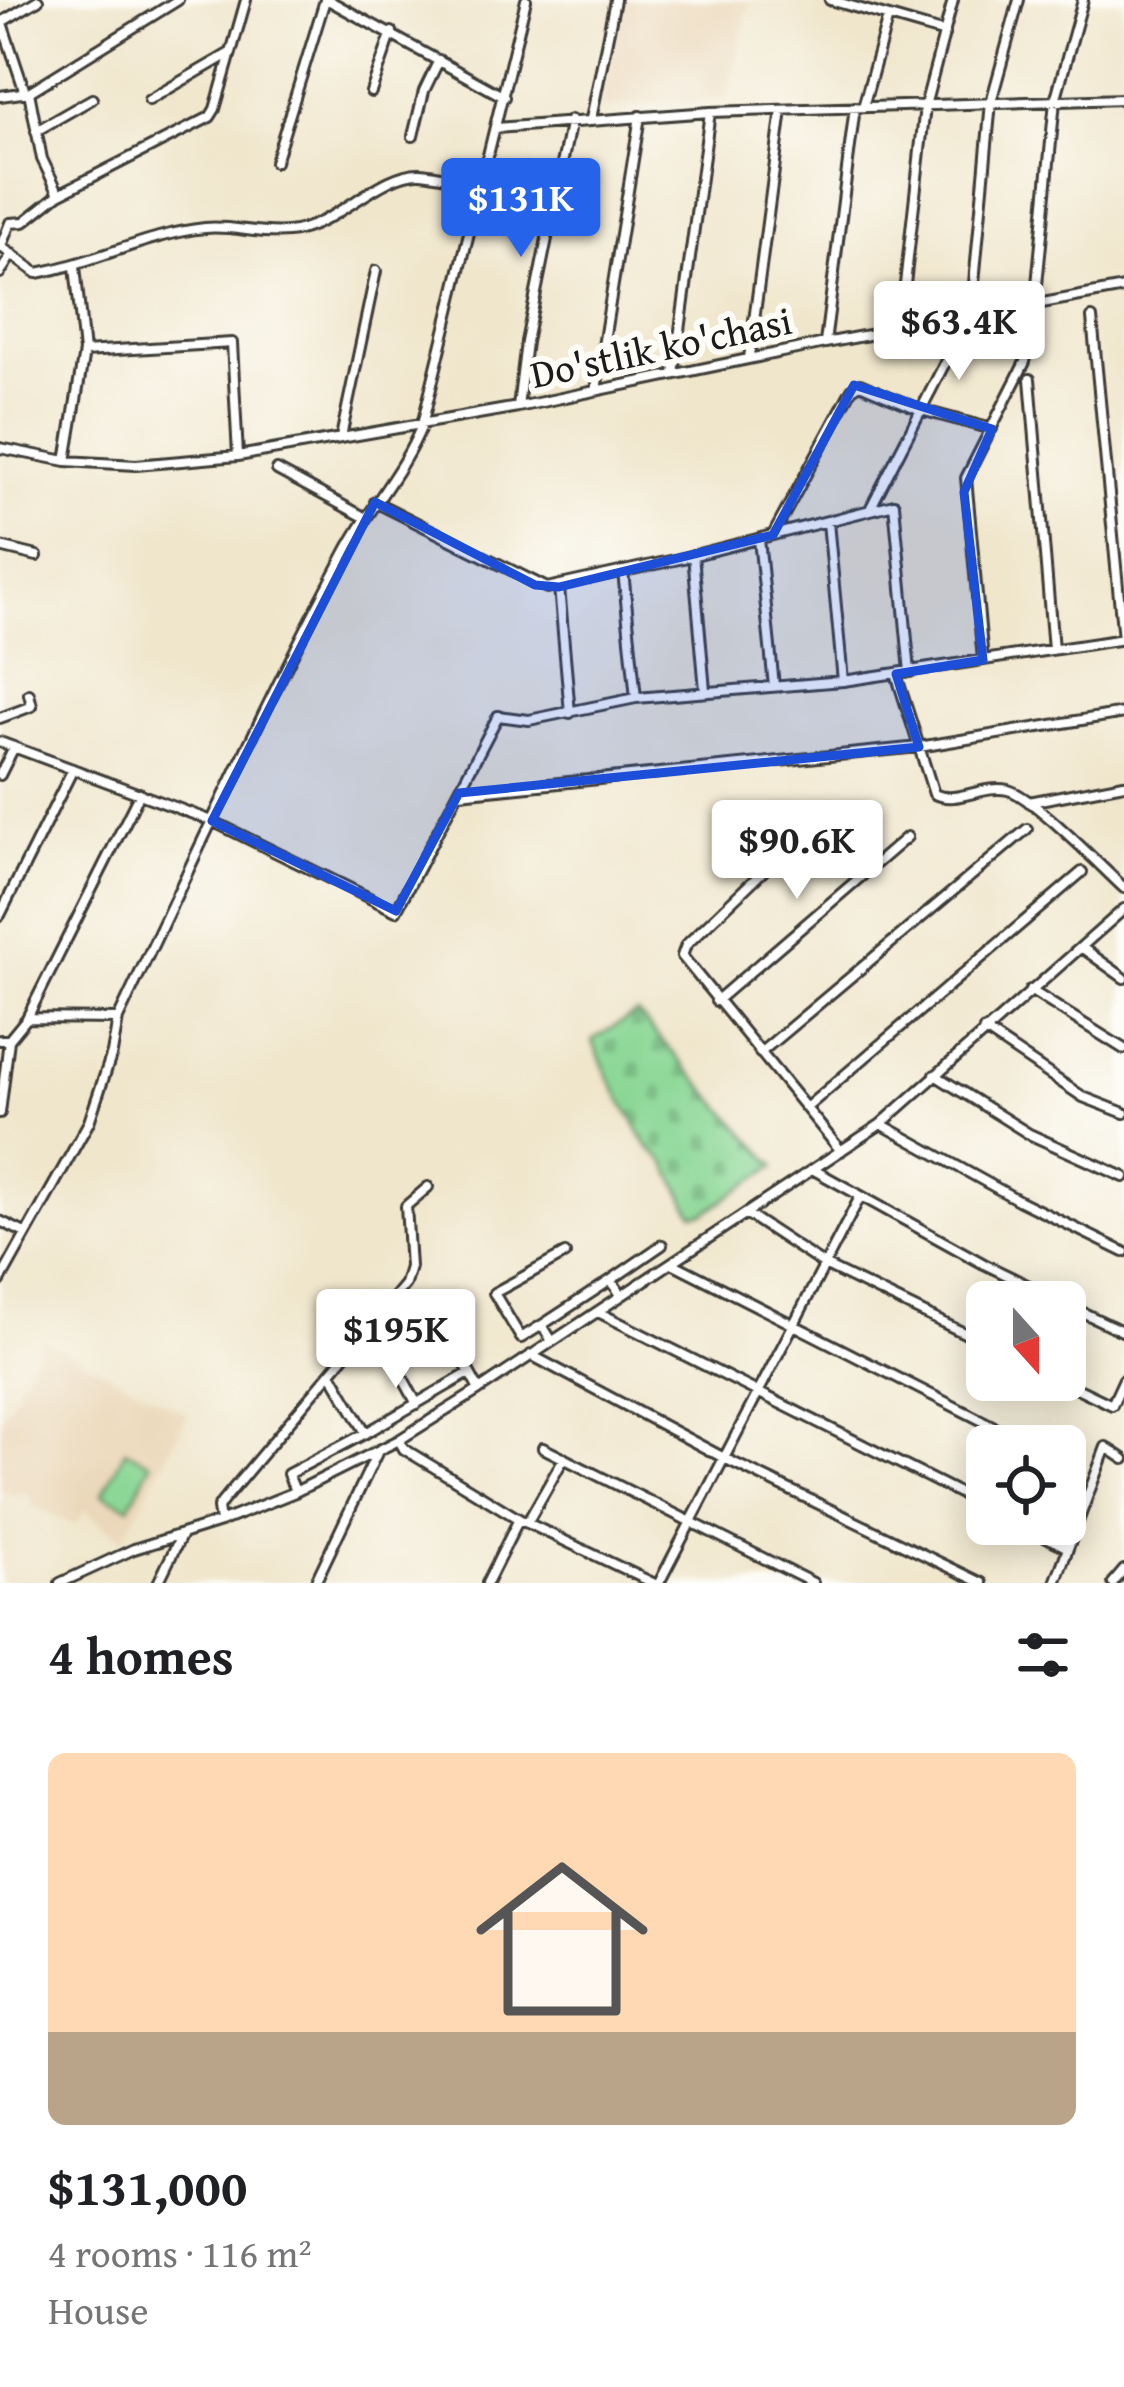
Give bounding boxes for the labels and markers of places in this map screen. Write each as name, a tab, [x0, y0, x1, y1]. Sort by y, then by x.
pin: $131K	[437, 158, 605, 260]
pin: $63.4K	[861, 281, 1057, 383]
pin: $90.6K	[699, 800, 895, 902]
pin: $195K	[312, 1289, 480, 1391]

